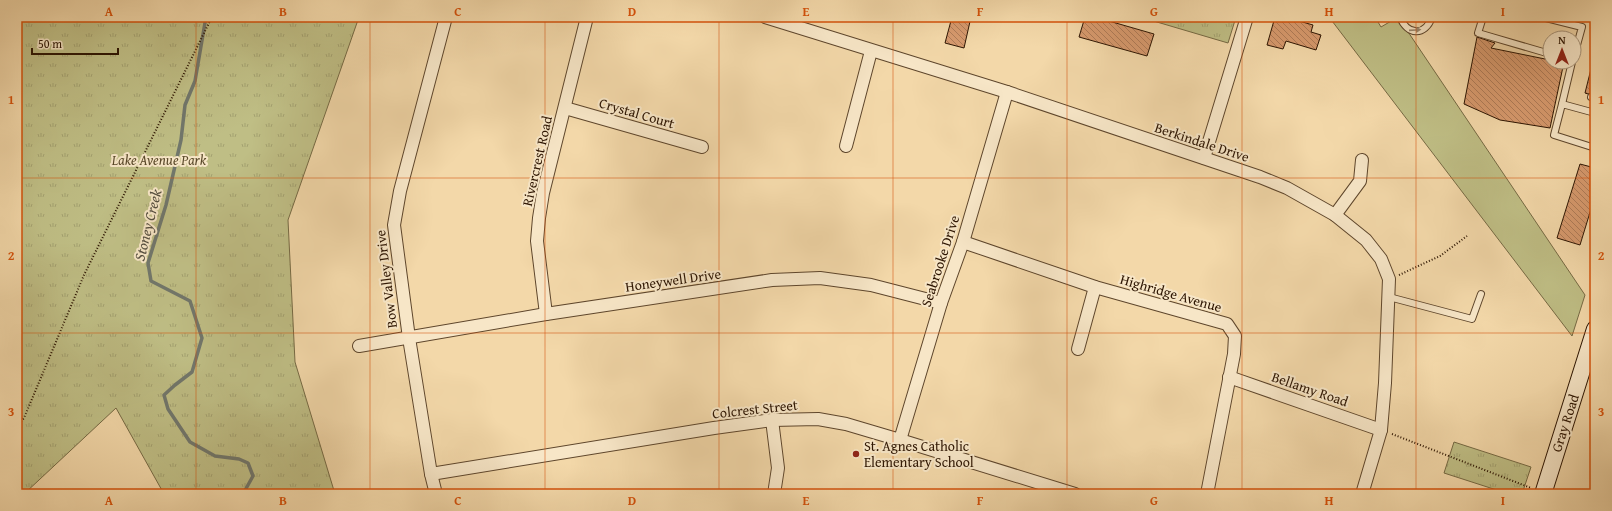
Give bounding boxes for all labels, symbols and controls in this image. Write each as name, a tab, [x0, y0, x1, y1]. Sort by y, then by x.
text: A	[105, 2, 114, 21]
text: B	[279, 2, 287, 21]
text: C	[454, 2, 462, 21]
text: D	[628, 2, 636, 21]
text: E	[803, 2, 810, 21]
text: F	[977, 2, 984, 21]
text: G	[1150, 2, 1158, 21]
text: H	[1324, 2, 1334, 21]
text: I	[1501, 2, 1505, 21]
one-way arrow	[1409, 26, 1422, 33]
scale bar	[32, 30, 118, 56]
north arrow	[1542, 30, 1582, 70]
text: N	[1558, 32, 1566, 48]
text: 50 m	[38, 35, 62, 52]
text: 1	[8, 90, 14, 109]
text: 1	[1598, 90, 1604, 109]
street label: Crystal Court	[597, 93, 677, 133]
street label: Rivercrest Road	[517, 113, 557, 208]
street label: Berkindale Drive	[1152, 117, 1252, 167]
park label: Lake Avenue Park	[111, 150, 207, 170]
water label: Stoney Creek	[128, 187, 167, 263]
street label: Seabrooke Drive	[916, 212, 964, 309]
street label: Bow Valley Drive	[370, 228, 402, 329]
text: 2	[8, 246, 15, 265]
text: 2	[1598, 246, 1605, 265]
street label: Honeywell Drive	[624, 263, 723, 297]
street label: Highridge Avenue	[1118, 269, 1225, 317]
street label: Bellamy Road	[1269, 367, 1351, 412]
street label: Gray Road	[1546, 391, 1584, 455]
street label: Colcrest Street	[711, 395, 799, 423]
text: 3	[8, 402, 14, 421]
text: 3	[1598, 402, 1604, 421]
place label: St. Agnes Catholic Elementary School	[864, 436, 974, 472]
marker: St. Agnes Catholic Elementary School	[851, 449, 861, 459]
text: A	[105, 491, 114, 510]
text: B	[279, 491, 287, 510]
text: C	[454, 491, 462, 510]
text: D	[628, 491, 636, 510]
text: E	[803, 491, 810, 510]
text: F	[977, 491, 984, 510]
text: G	[1150, 491, 1158, 510]
text: H	[1324, 491, 1334, 510]
text: I	[1501, 491, 1505, 510]

